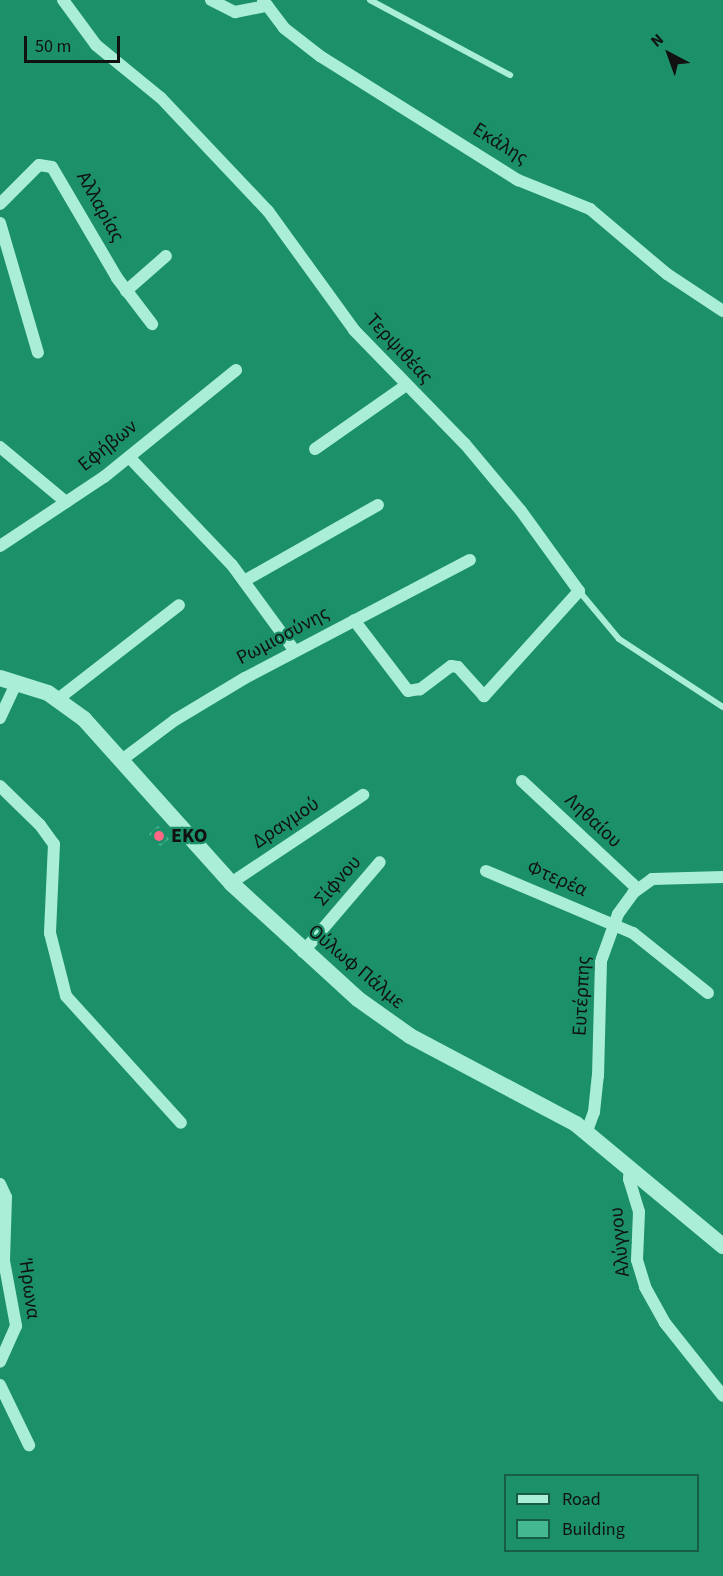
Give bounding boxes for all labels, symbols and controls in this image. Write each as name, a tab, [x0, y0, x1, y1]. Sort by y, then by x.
scale bar	[27, 24, 123, 62]
north arrow	[639, 24, 699, 84]
text: N	[646, 29, 668, 52]
text: 50 m	[35, 34, 71, 59]
street label: Εκάλης	[468, 118, 532, 170]
street label: Αλλαρίας	[71, 168, 129, 246]
street label: Τερψιθέας	[360, 309, 438, 389]
street label: Εφήβων	[74, 415, 142, 477]
street label: Ρωμιοσύνης	[232, 602, 334, 670]
street label: Ληθαίου	[560, 789, 626, 853]
street label: Δραγμού	[248, 792, 324, 854]
place label: EKO	[171, 824, 207, 848]
marker: EKO	[152, 829, 166, 843]
street label: Σίφνου	[310, 851, 366, 911]
street label: Φτερέα	[523, 856, 591, 902]
street label: Ούλωφ Πάλμε	[303, 920, 409, 1014]
street label: Ευτέρπης	[568, 955, 596, 1037]
street label: Αλύγγου	[604, 1206, 636, 1278]
street label: Ήρωνα	[13, 1258, 45, 1320]
legend	[504, 1474, 699, 1552]
text: Road	[562, 1487, 601, 1512]
text: Building	[562, 1517, 625, 1542]

